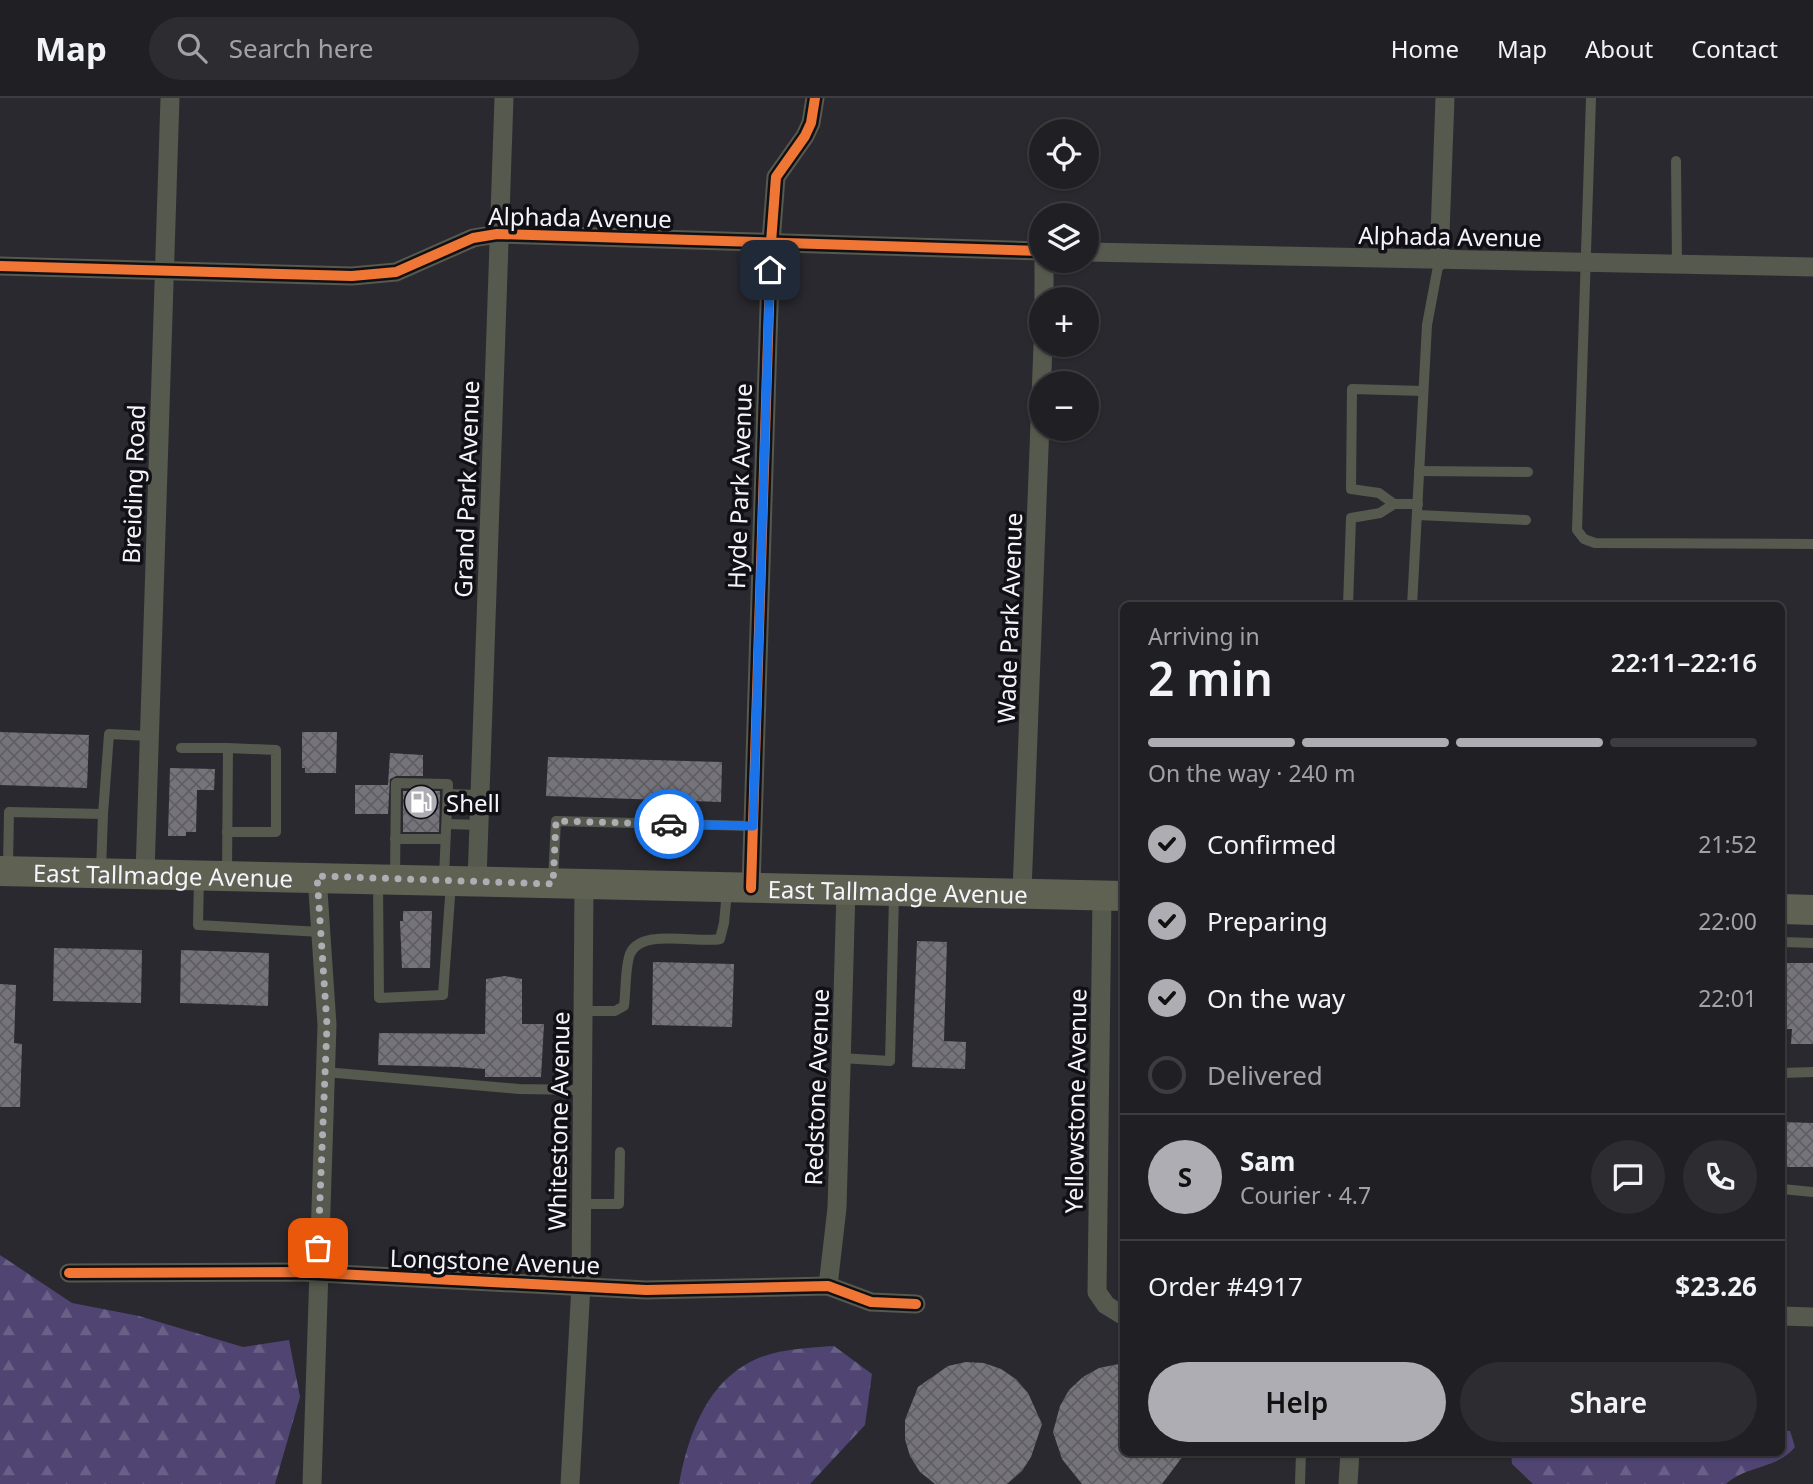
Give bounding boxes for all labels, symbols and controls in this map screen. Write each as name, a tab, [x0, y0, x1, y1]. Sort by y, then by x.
search box	[149, 17, 639, 80]
text: Map	[35, 26, 107, 71]
icon: search	[173, 29, 211, 67]
text: Search here	[229, 30, 373, 66]
text: Home	[1391, 32, 1459, 65]
text: Map	[1497, 32, 1547, 65]
text: About	[1585, 32, 1653, 65]
text: Contact	[1691, 32, 1778, 65]
map controls	[1029, 119, 1099, 441]
button: locate	[1029, 119, 1099, 189]
street label: Alphada Avenue	[488, 199, 672, 235]
button: layers	[1029, 203, 1099, 273]
street label: Alphada Avenue	[1358, 218, 1542, 254]
pin	[740, 240, 800, 300]
icon: home	[751, 251, 789, 289]
button: +	[1029, 287, 1099, 357]
button: −	[1029, 371, 1099, 441]
street label: Grand Park Avenue	[446, 380, 486, 598]
street label: Hyde Park Avenue	[719, 383, 759, 589]
street label: Breiding Road	[114, 404, 152, 564]
street label: Wade Park Avenue	[989, 512, 1029, 724]
text: Arriving in	[1148, 620, 1260, 652]
text: 22:11–22:16	[1611, 644, 1757, 680]
text: 2 min	[1148, 647, 1273, 709]
text: On the way · 240 m	[1148, 757, 1355, 789]
fuel station icon: Shell	[402, 783, 440, 821]
place label: Shell	[446, 786, 500, 819]
courier	[634, 789, 704, 859]
icon: car	[650, 805, 688, 843]
icon: check	[1148, 825, 1186, 863]
text: Confirmed	[1207, 826, 1337, 862]
text: 21:52	[1698, 828, 1757, 860]
street label: East Tallmadge Avenue	[33, 855, 293, 894]
street label: East Tallmadge Avenue	[767, 872, 1028, 910]
icon: check	[1148, 902, 1186, 940]
text: Preparing	[1207, 903, 1328, 939]
text: 22:00	[1698, 905, 1757, 937]
icon: check	[1148, 979, 1186, 1017]
text: On the way	[1207, 980, 1345, 1016]
text: 22:01	[1698, 982, 1757, 1014]
street label: Redstone Avenue	[796, 988, 836, 1186]
street label: Yellowstone Avenue	[1057, 988, 1093, 1214]
street label: Whitestone Avenue	[540, 1011, 576, 1231]
text: Delivered	[1207, 1057, 1323, 1093]
button: chat	[1591, 1140, 1665, 1214]
button: phone	[1683, 1140, 1757, 1214]
text: Sam	[1240, 1143, 1295, 1179]
text: S	[1178, 1159, 1192, 1195]
text: Courier · 4.7	[1240, 1179, 1371, 1211]
pin	[288, 1218, 348, 1278]
icon: bag	[299, 1229, 337, 1267]
street label: Longstone Avenue	[389, 1241, 601, 1281]
text: Order #4917	[1148, 1268, 1303, 1304]
text: $23.26	[1675, 1268, 1757, 1304]
button: Help	[1148, 1362, 1446, 1442]
button: Share	[1460, 1362, 1757, 1442]

